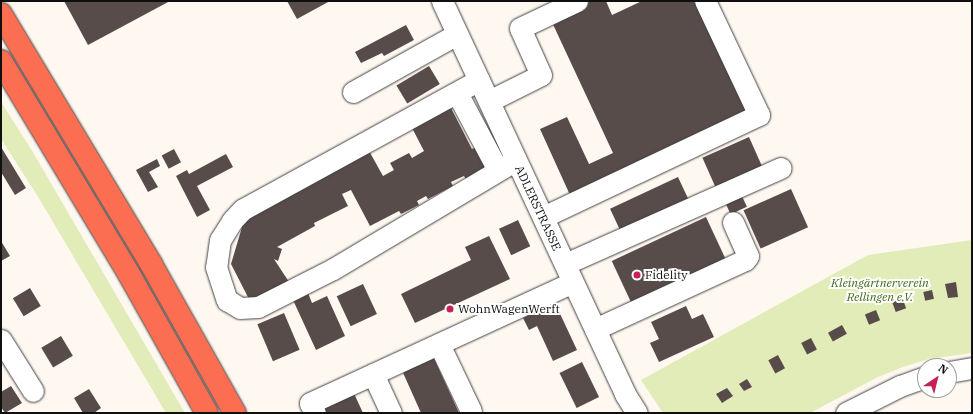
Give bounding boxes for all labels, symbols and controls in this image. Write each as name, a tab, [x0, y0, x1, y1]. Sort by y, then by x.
street label: ADLERSTRASSE	[512, 163, 564, 253]
place label: Fidelity	[645, 268, 688, 282]
marker: Fidelity	[632, 270, 642, 280]
park label: Kleingärtnerverein Rellingen e.V.	[831, 276, 929, 304]
place label: WohnWagenWerft	[458, 302, 560, 316]
marker: WohnWagenWerft	[445, 304, 455, 314]
north arrow	[917, 358, 957, 398]
text: N	[936, 361, 951, 377]

